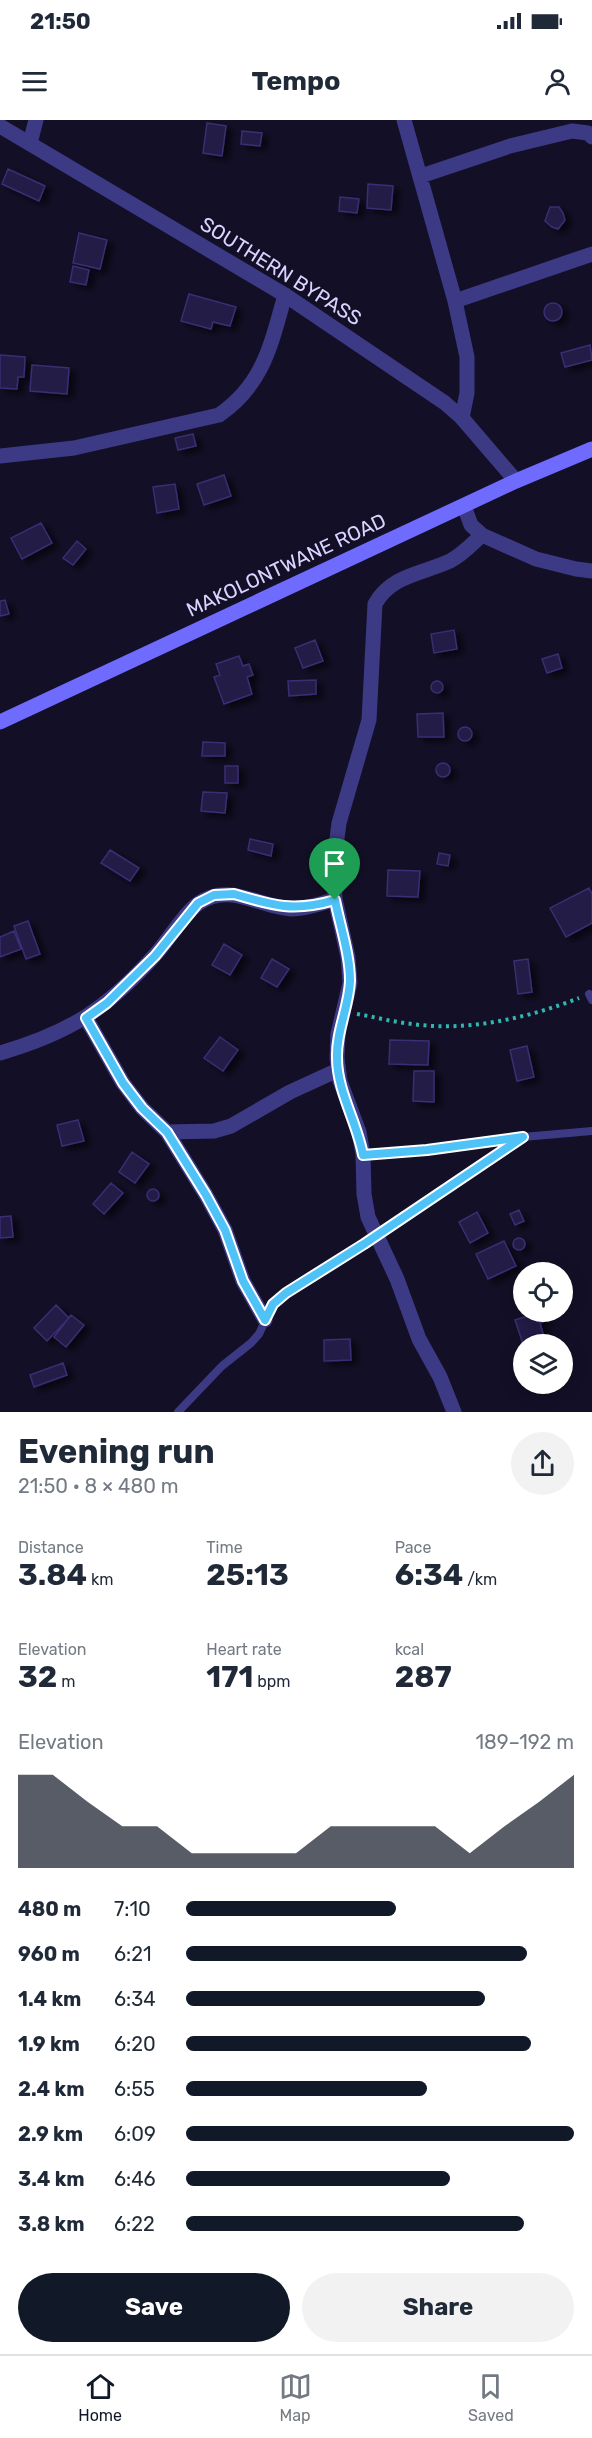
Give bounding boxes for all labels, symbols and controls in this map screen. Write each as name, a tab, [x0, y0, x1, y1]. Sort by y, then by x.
text: 21:50	[30, 8, 91, 35]
icon: menu	[18, 65, 51, 98]
text: Tempo	[252, 65, 340, 97]
icon: person	[541, 65, 574, 98]
street label: SOUTHERN BYPASS	[196, 212, 366, 330]
street label: MAKOLONTWANE ROAD	[182, 508, 390, 622]
pin	[309, 838, 360, 900]
icon: arrive	[318, 847, 351, 880]
map controls	[513, 1262, 573, 1394]
button: locate	[513, 1262, 573, 1322]
button: layers	[513, 1334, 573, 1394]
text: Evening run	[18, 1432, 215, 1471]
button: share	[511, 1432, 574, 1495]
text: 21:50 · 8 × 480 m	[18, 1474, 179, 1498]
text: Distance	[18, 1538, 84, 1557]
text: Time	[206, 1538, 243, 1557]
text: Pace	[395, 1538, 431, 1557]
text: 3.84	[18, 1557, 87, 1593]
text: 25:13	[206, 1557, 289, 1593]
text: 6:34	[395, 1557, 463, 1593]
text: km	[87, 1570, 113, 1589]
text: /km	[463, 1570, 497, 1589]
text: Elevation	[18, 1640, 87, 1659]
text: Heart rate	[206, 1640, 282, 1659]
text: kcal	[395, 1640, 424, 1659]
text: 32	[18, 1659, 57, 1695]
text: 171	[206, 1659, 253, 1695]
text: 287	[395, 1659, 452, 1695]
text: m	[57, 1672, 75, 1691]
text: bpm	[253, 1672, 291, 1691]
text: Elevation	[18, 1730, 104, 1754]
text: 189–192 m	[476, 1730, 574, 1754]
text: 480 m	[18, 1897, 81, 1921]
text: 7:10	[114, 1897, 151, 1921]
text: 960 m	[18, 1942, 80, 1966]
text: 6:21	[114, 1942, 151, 1966]
text: 1.4 km	[18, 1987, 81, 2011]
text: 6:34	[114, 1987, 156, 2011]
text: 1.9 km	[18, 2032, 80, 2056]
text: 6:20	[114, 2032, 156, 2056]
text: 2.4 km	[18, 2077, 84, 2101]
text: 6:55	[114, 2077, 155, 2101]
text: 2.9 km	[18, 2122, 83, 2146]
text: 6:09	[114, 2122, 156, 2146]
text: 3.4 km	[18, 2167, 85, 2191]
text: 6:46	[114, 2167, 156, 2191]
text: 3.8 km	[18, 2212, 85, 2236]
text: 6:22	[114, 2212, 155, 2236]
button: Save	[18, 2273, 290, 2342]
button: Share	[302, 2273, 574, 2342]
tab: Home	[78, 2370, 122, 2425]
tab: Map	[279, 2370, 312, 2425]
tab: Saved	[468, 2370, 514, 2425]

